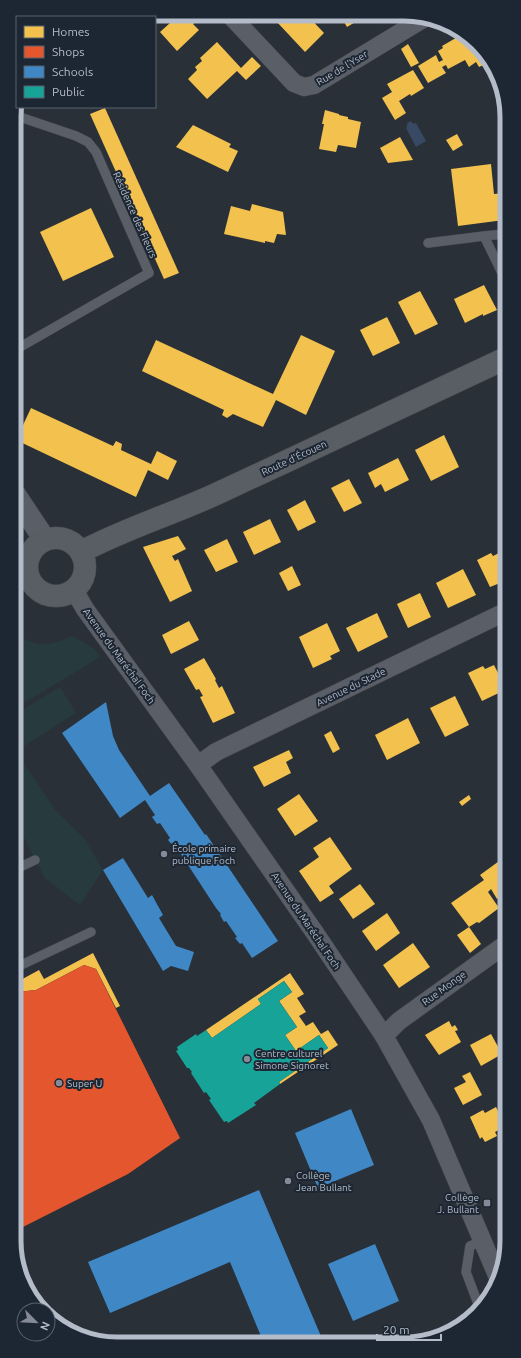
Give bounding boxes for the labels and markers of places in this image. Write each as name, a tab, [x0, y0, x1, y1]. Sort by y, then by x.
place label: École primaire publique Foch	[172, 842, 236, 866]
marker: École primaire publique Foch	[159, 849, 169, 859]
place label: Centre culturel Simone Signoret	[255, 1048, 329, 1071]
marker: Centre culturel Simone Signoret	[242, 1054, 252, 1064]
marker: Super U	[54, 1078, 64, 1088]
place label: Super U	[67, 1078, 102, 1089]
place label: Collège Jean Bullant	[296, 1170, 352, 1193]
marker: Collège Jean Bullant	[283, 1176, 293, 1186]
place label: Collège J. Bullant	[437, 1192, 479, 1215]
marker: Collège J. Bullant	[482, 1198, 492, 1208]

